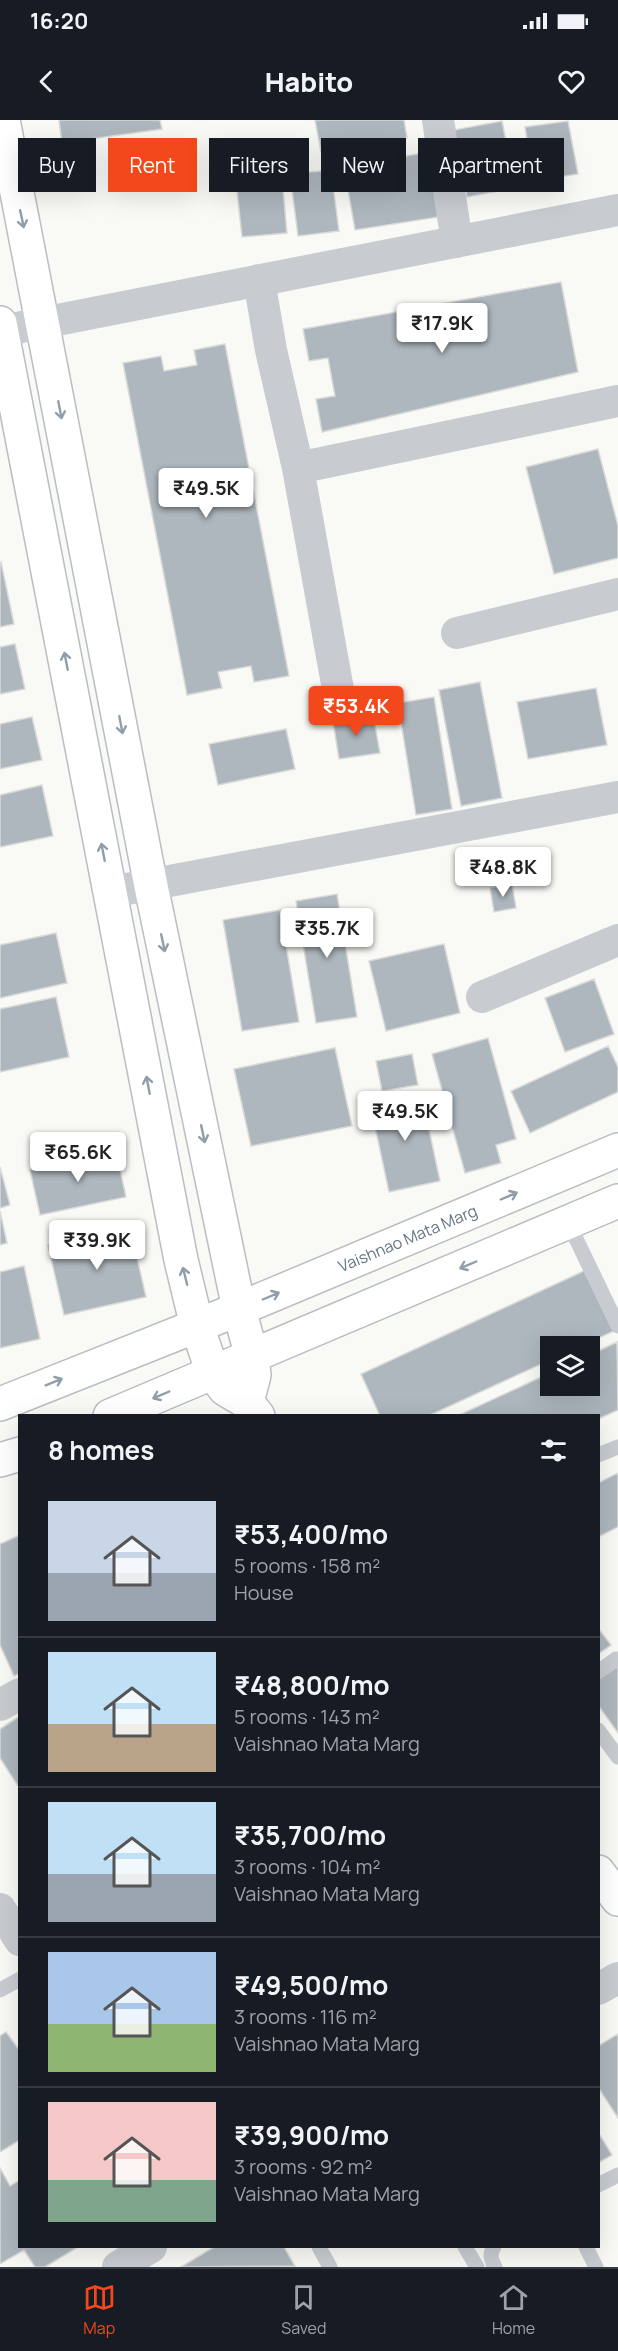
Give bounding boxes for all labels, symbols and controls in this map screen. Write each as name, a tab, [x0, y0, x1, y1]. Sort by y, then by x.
text: 16:20	[30, 6, 88, 36]
text: Habito	[265, 63, 353, 100]
icon: back	[30, 65, 63, 98]
icon: heart	[555, 65, 588, 98]
chip: Buy	[18, 138, 96, 192]
chip: Rent	[108, 138, 197, 192]
chip: Filters	[209, 138, 309, 192]
chip: New	[321, 138, 406, 192]
chip: Apartment	[418, 138, 564, 192]
one-way arrow	[17, 208, 28, 228]
pin: ₹17.9K	[393, 303, 491, 354]
text: ₹17.9K	[411, 309, 473, 336]
one-way arrow	[55, 400, 66, 419]
pin: ₹49.5K	[157, 468, 255, 519]
text: ₹49.5K	[172, 474, 240, 501]
one-way arrow	[60, 652, 71, 671]
pin: ₹53.4K	[307, 686, 405, 737]
text: ₹53.4K	[323, 692, 389, 719]
one-way arrow	[116, 715, 127, 734]
one-way arrow	[97, 843, 108, 863]
pin: ₹48.8K	[454, 847, 552, 898]
text: ₹48.8K	[469, 853, 537, 880]
pin: ₹35.7K	[278, 908, 376, 959]
text: ₹35.7K	[294, 914, 360, 941]
one-way arrow	[158, 933, 169, 952]
one-way arrow	[142, 1076, 153, 1095]
pin: ₹49.5K	[356, 1091, 454, 1142]
text: ₹49.5K	[371, 1097, 439, 1124]
one-way arrow	[198, 1124, 209, 1143]
pin: ₹65.6K	[29, 1132, 127, 1183]
text: ₹65.6K	[44, 1138, 112, 1165]
one-way arrow	[499, 1190, 517, 1201]
street label: Vaishnao Mata Marg	[335, 1199, 480, 1277]
pin: ₹39.9K	[48, 1220, 146, 1271]
text: ₹39.9K	[63, 1226, 131, 1253]
one-way arrow	[459, 1260, 477, 1271]
one-way arrow	[179, 1267, 191, 1286]
one-way arrow	[261, 1290, 279, 1301]
map controls	[540, 1336, 600, 1396]
button: layers	[540, 1336, 600, 1396]
one-way arrow	[45, 1376, 63, 1387]
one-way arrow	[153, 1389, 171, 1401]
text: 8 homes	[48, 1432, 154, 1468]
icon: filters	[537, 1434, 570, 1467]
text: ₹53,400/mo	[234, 1516, 388, 1552]
icon: home	[96, 1525, 168, 1597]
text: 5 rooms · 158 m²	[234, 1552, 380, 1579]
text: House	[234, 1579, 294, 1606]
text: ₹48,800/mo	[234, 1667, 390, 1703]
icon: home	[96, 1676, 168, 1748]
text: 5 rooms · 143 m²	[234, 1703, 380, 1730]
text: Vaishnao Mata Marg	[234, 1730, 420, 1757]
text: ₹35,700/mo	[234, 1817, 386, 1853]
icon: home	[96, 1826, 168, 1898]
text: 3 rooms · 104 m²	[234, 1853, 380, 1880]
text: Vaishnao Mata Marg	[234, 1880, 420, 1907]
text: ₹49,500/mo	[234, 1967, 388, 2003]
icon: home	[96, 1976, 168, 2048]
text: 3 rooms · 116 m²	[234, 2003, 377, 2030]
text: Vaishnao Mata Marg	[234, 2030, 420, 2057]
text: ₹39,900/mo	[234, 2117, 389, 2153]
icon: home	[96, 2126, 168, 2198]
text: 3 rooms · 92 m²	[234, 2153, 373, 2180]
text: Vaishnao Mata Marg	[234, 2180, 420, 2207]
tab: Map	[83, 2281, 116, 2339]
tab: Saved	[281, 2281, 326, 2339]
tab: Home	[492, 2281, 535, 2339]

